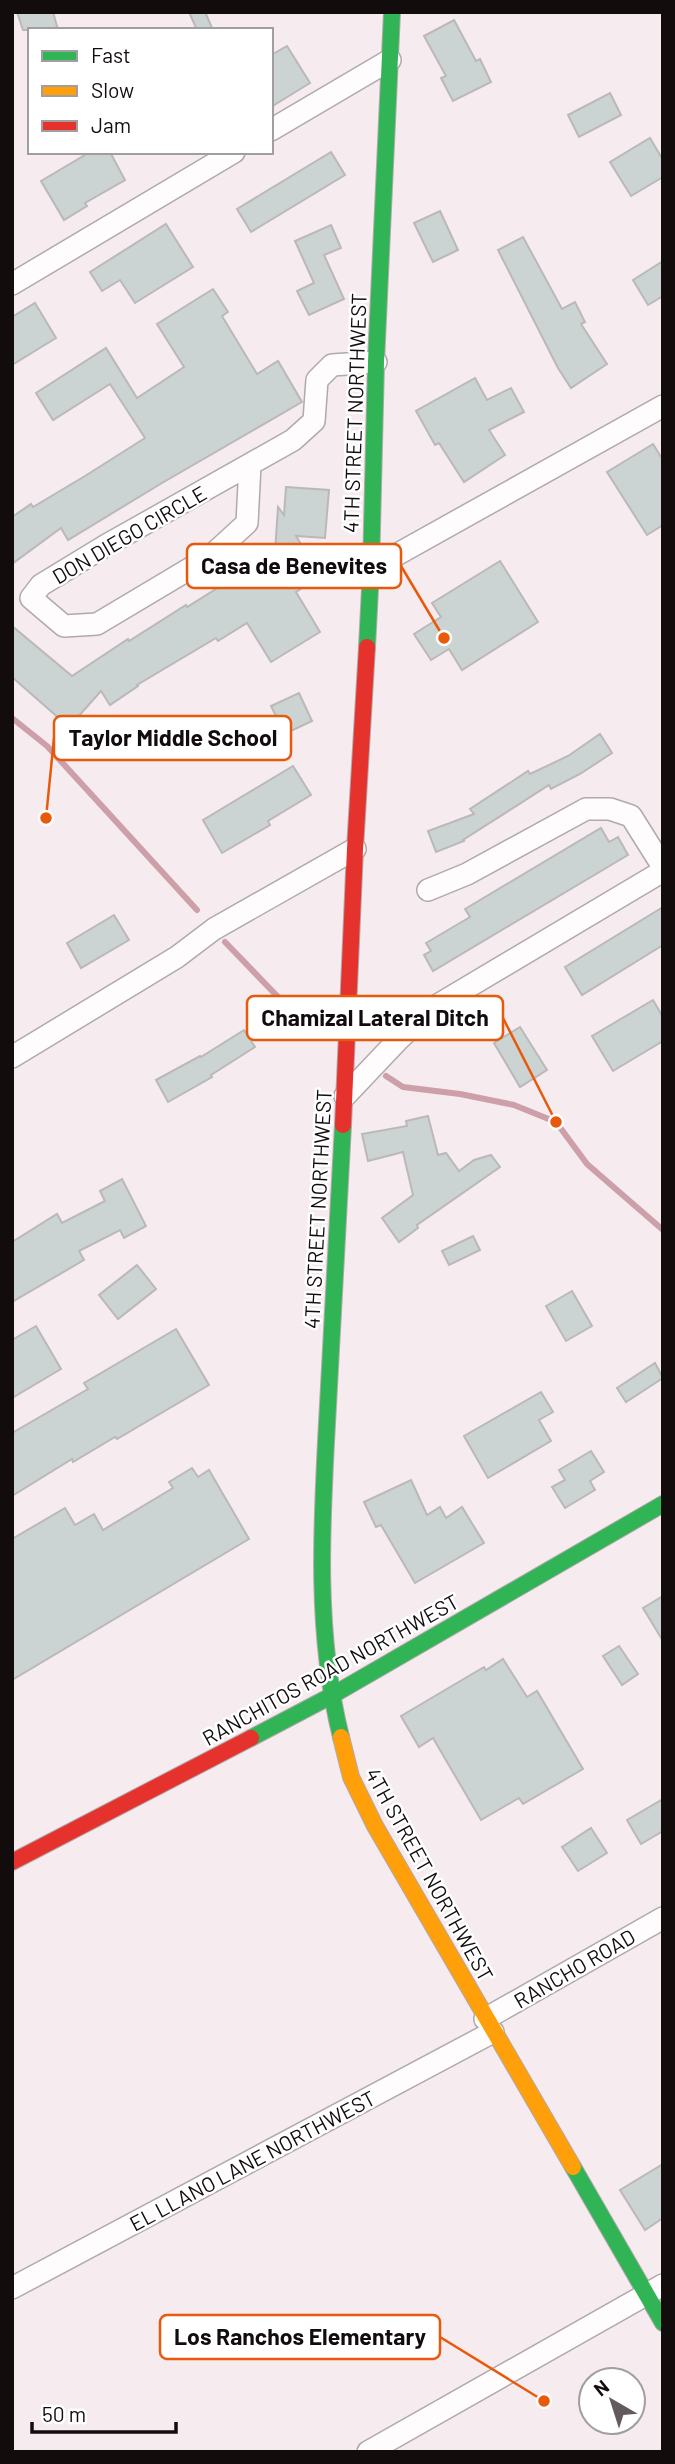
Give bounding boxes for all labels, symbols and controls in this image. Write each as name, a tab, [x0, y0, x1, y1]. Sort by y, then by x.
legend	[28, 28, 273, 154]
text: Fast	[91, 42, 131, 67]
text: Slow	[91, 77, 134, 102]
text: Jam	[91, 112, 131, 137]
street label: 4TH STREET NORTHWEST	[337, 293, 371, 533]
street label: DON DIEGO CIRCLE	[47, 480, 211, 588]
callout: Casa de Benevites	[187, 544, 401, 588]
text: Casa de Benevites	[201, 551, 387, 579]
callout: Taylor Middle School	[54, 716, 291, 760]
text: Taylor Middle School	[69, 723, 277, 751]
callout: Chamizal Lateral Ditch	[247, 996, 503, 1040]
text: Chamizal Lateral Ditch	[261, 1003, 489, 1031]
street label: 4TH STREET NORTHWEST	[298, 1088, 336, 1330]
street label: RANCHITOS ROAD NORTHWEST	[197, 1588, 463, 1750]
street label: 4TH STREET NORTHWEST	[361, 1763, 499, 1985]
street label: RANCHO ROAD	[509, 1923, 639, 2013]
street label: EL LLANO LANE NORTHWEST	[125, 2085, 379, 2235]
callout: Los Ranchos Elementary	[160, 2315, 440, 2359]
text: Los Ranchos Elementary	[174, 2322, 426, 2350]
north arrow	[577, 2366, 647, 2436]
text: N	[589, 2374, 613, 2400]
scale bar	[32, 2390, 175, 2434]
text: 50 m	[42, 2401, 86, 2426]

